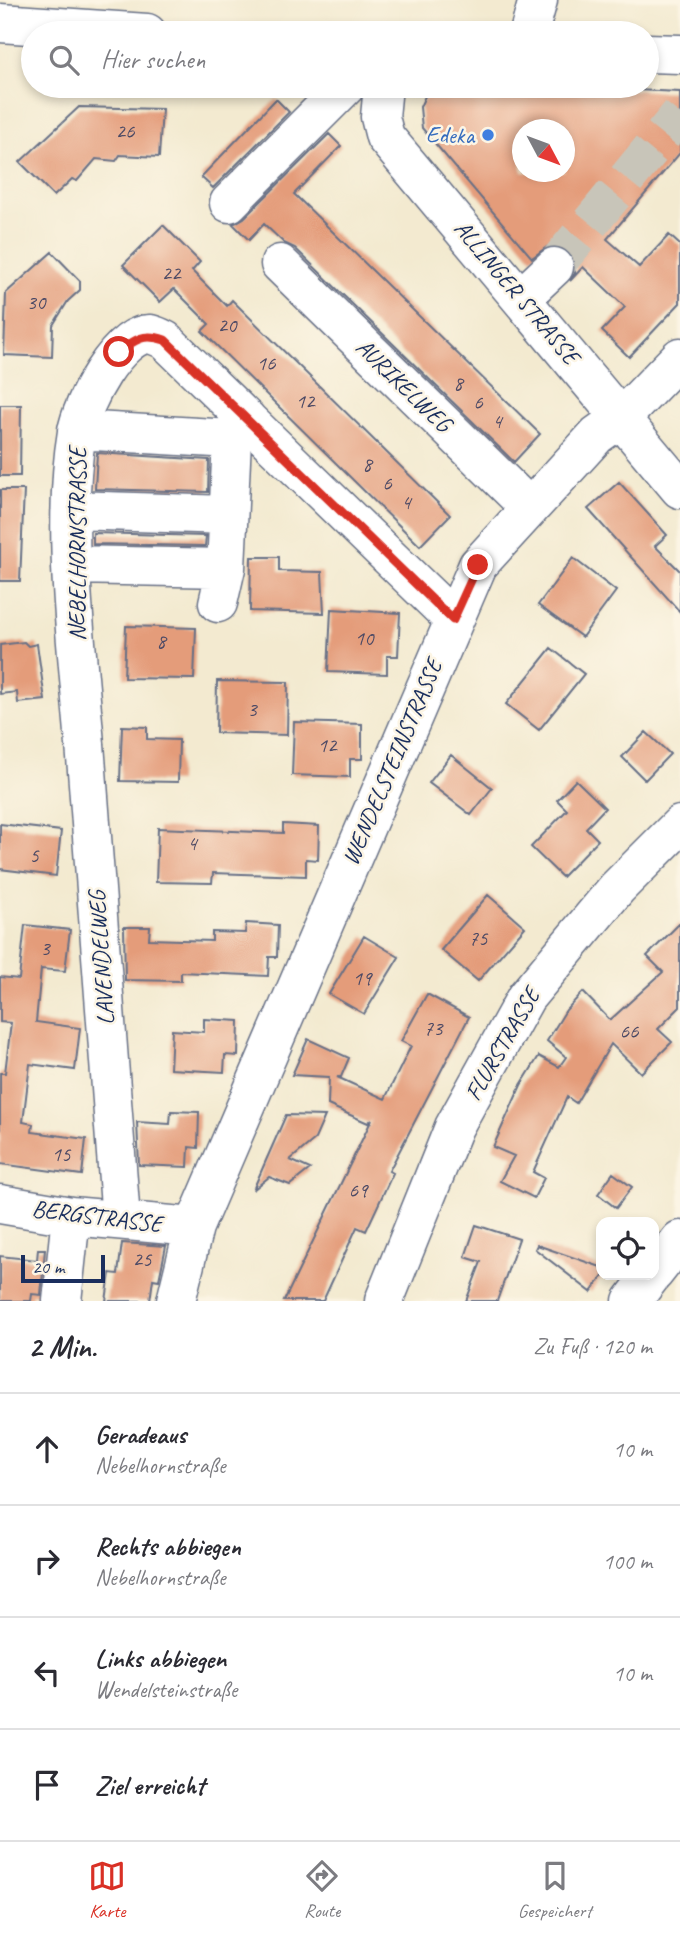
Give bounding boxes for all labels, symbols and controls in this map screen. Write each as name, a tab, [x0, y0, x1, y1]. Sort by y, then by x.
search box	[21, 21, 659, 98]
icon: search	[45, 41, 83, 79]
text: Hier suchen	[101, 43, 205, 76]
house number: 26	[116, 118, 135, 144]
north arrow	[512, 119, 575, 182]
place label: Edeka	[426, 120, 475, 150]
marker: Edeka	[480, 127, 496, 143]
street label: ALLINGER STRASSE	[448, 214, 588, 372]
house number: 22	[162, 260, 182, 286]
house number: 30	[27, 289, 47, 315]
house number: 20	[218, 312, 238, 338]
street label: AURIKELWEG	[350, 332, 460, 440]
route start	[103, 336, 134, 367]
house number: 16	[257, 350, 276, 376]
house number: 8	[453, 370, 465, 396]
house number: 12	[296, 388, 316, 414]
house number: 6	[473, 389, 483, 415]
house number: 4	[492, 408, 504, 434]
street label: NEBELHORNSTRASSE	[62, 444, 92, 641]
house number: 8	[362, 451, 374, 477]
house number: 6	[382, 470, 392, 496]
house number: 4	[401, 489, 413, 515]
route end	[462, 549, 493, 580]
house number: 10	[355, 625, 375, 651]
house number: 8	[156, 628, 168, 654]
street label: WENDELSTEINSTRASSE	[335, 652, 450, 869]
house number: 3	[247, 696, 258, 722]
house number: 12	[318, 732, 338, 758]
house number: 4	[187, 830, 199, 856]
house number: 5	[29, 842, 40, 868]
street label: LAVENDELWEG	[81, 888, 121, 1026]
house number: 75	[469, 925, 489, 951]
house number: 3	[40, 935, 51, 961]
house number: 19	[353, 965, 373, 991]
street label: FLURSTRASSE	[458, 980, 548, 1106]
house number: 73	[424, 1015, 444, 1041]
house number: 66	[620, 1018, 639, 1044]
house number: 15	[52, 1141, 72, 1167]
house number: 69	[349, 1177, 369, 1203]
street label: BERGSTRASSE	[30, 1193, 166, 1239]
map controls	[596, 1217, 659, 1280]
button: locate	[596, 1217, 659, 1280]
house number: 25	[133, 1246, 153, 1272]
scale bar	[21, 1252, 105, 1284]
text: 20 m	[32, 1255, 64, 1279]
text: 2 Min.	[28, 1328, 97, 1366]
text: Zu Fuß · 120 m	[533, 1332, 652, 1361]
text: Geradeaus	[95, 1418, 186, 1451]
icon: ahead	[28, 1430, 66, 1468]
text: 10 m	[613, 1435, 652, 1464]
text: Nebelhornstraße	[95, 1451, 225, 1480]
text: Rechts abbiegen	[95, 1530, 241, 1563]
icon: right	[28, 1542, 66, 1580]
text: 100 m	[603, 1547, 652, 1576]
text: Nebelhornstraße	[95, 1563, 225, 1592]
text: Links abbiegen	[95, 1642, 226, 1675]
icon: left	[28, 1654, 66, 1692]
text: 10 m	[613, 1659, 652, 1688]
text: Wendelsteinstraße	[95, 1675, 237, 1704]
icon: arrive	[28, 1766, 66, 1804]
text: Ziel erreicht	[95, 1769, 205, 1802]
tab: Karte	[88, 1857, 126, 1923]
tab: Route	[303, 1857, 341, 1923]
tab: Gespeichert	[518, 1857, 592, 1923]

